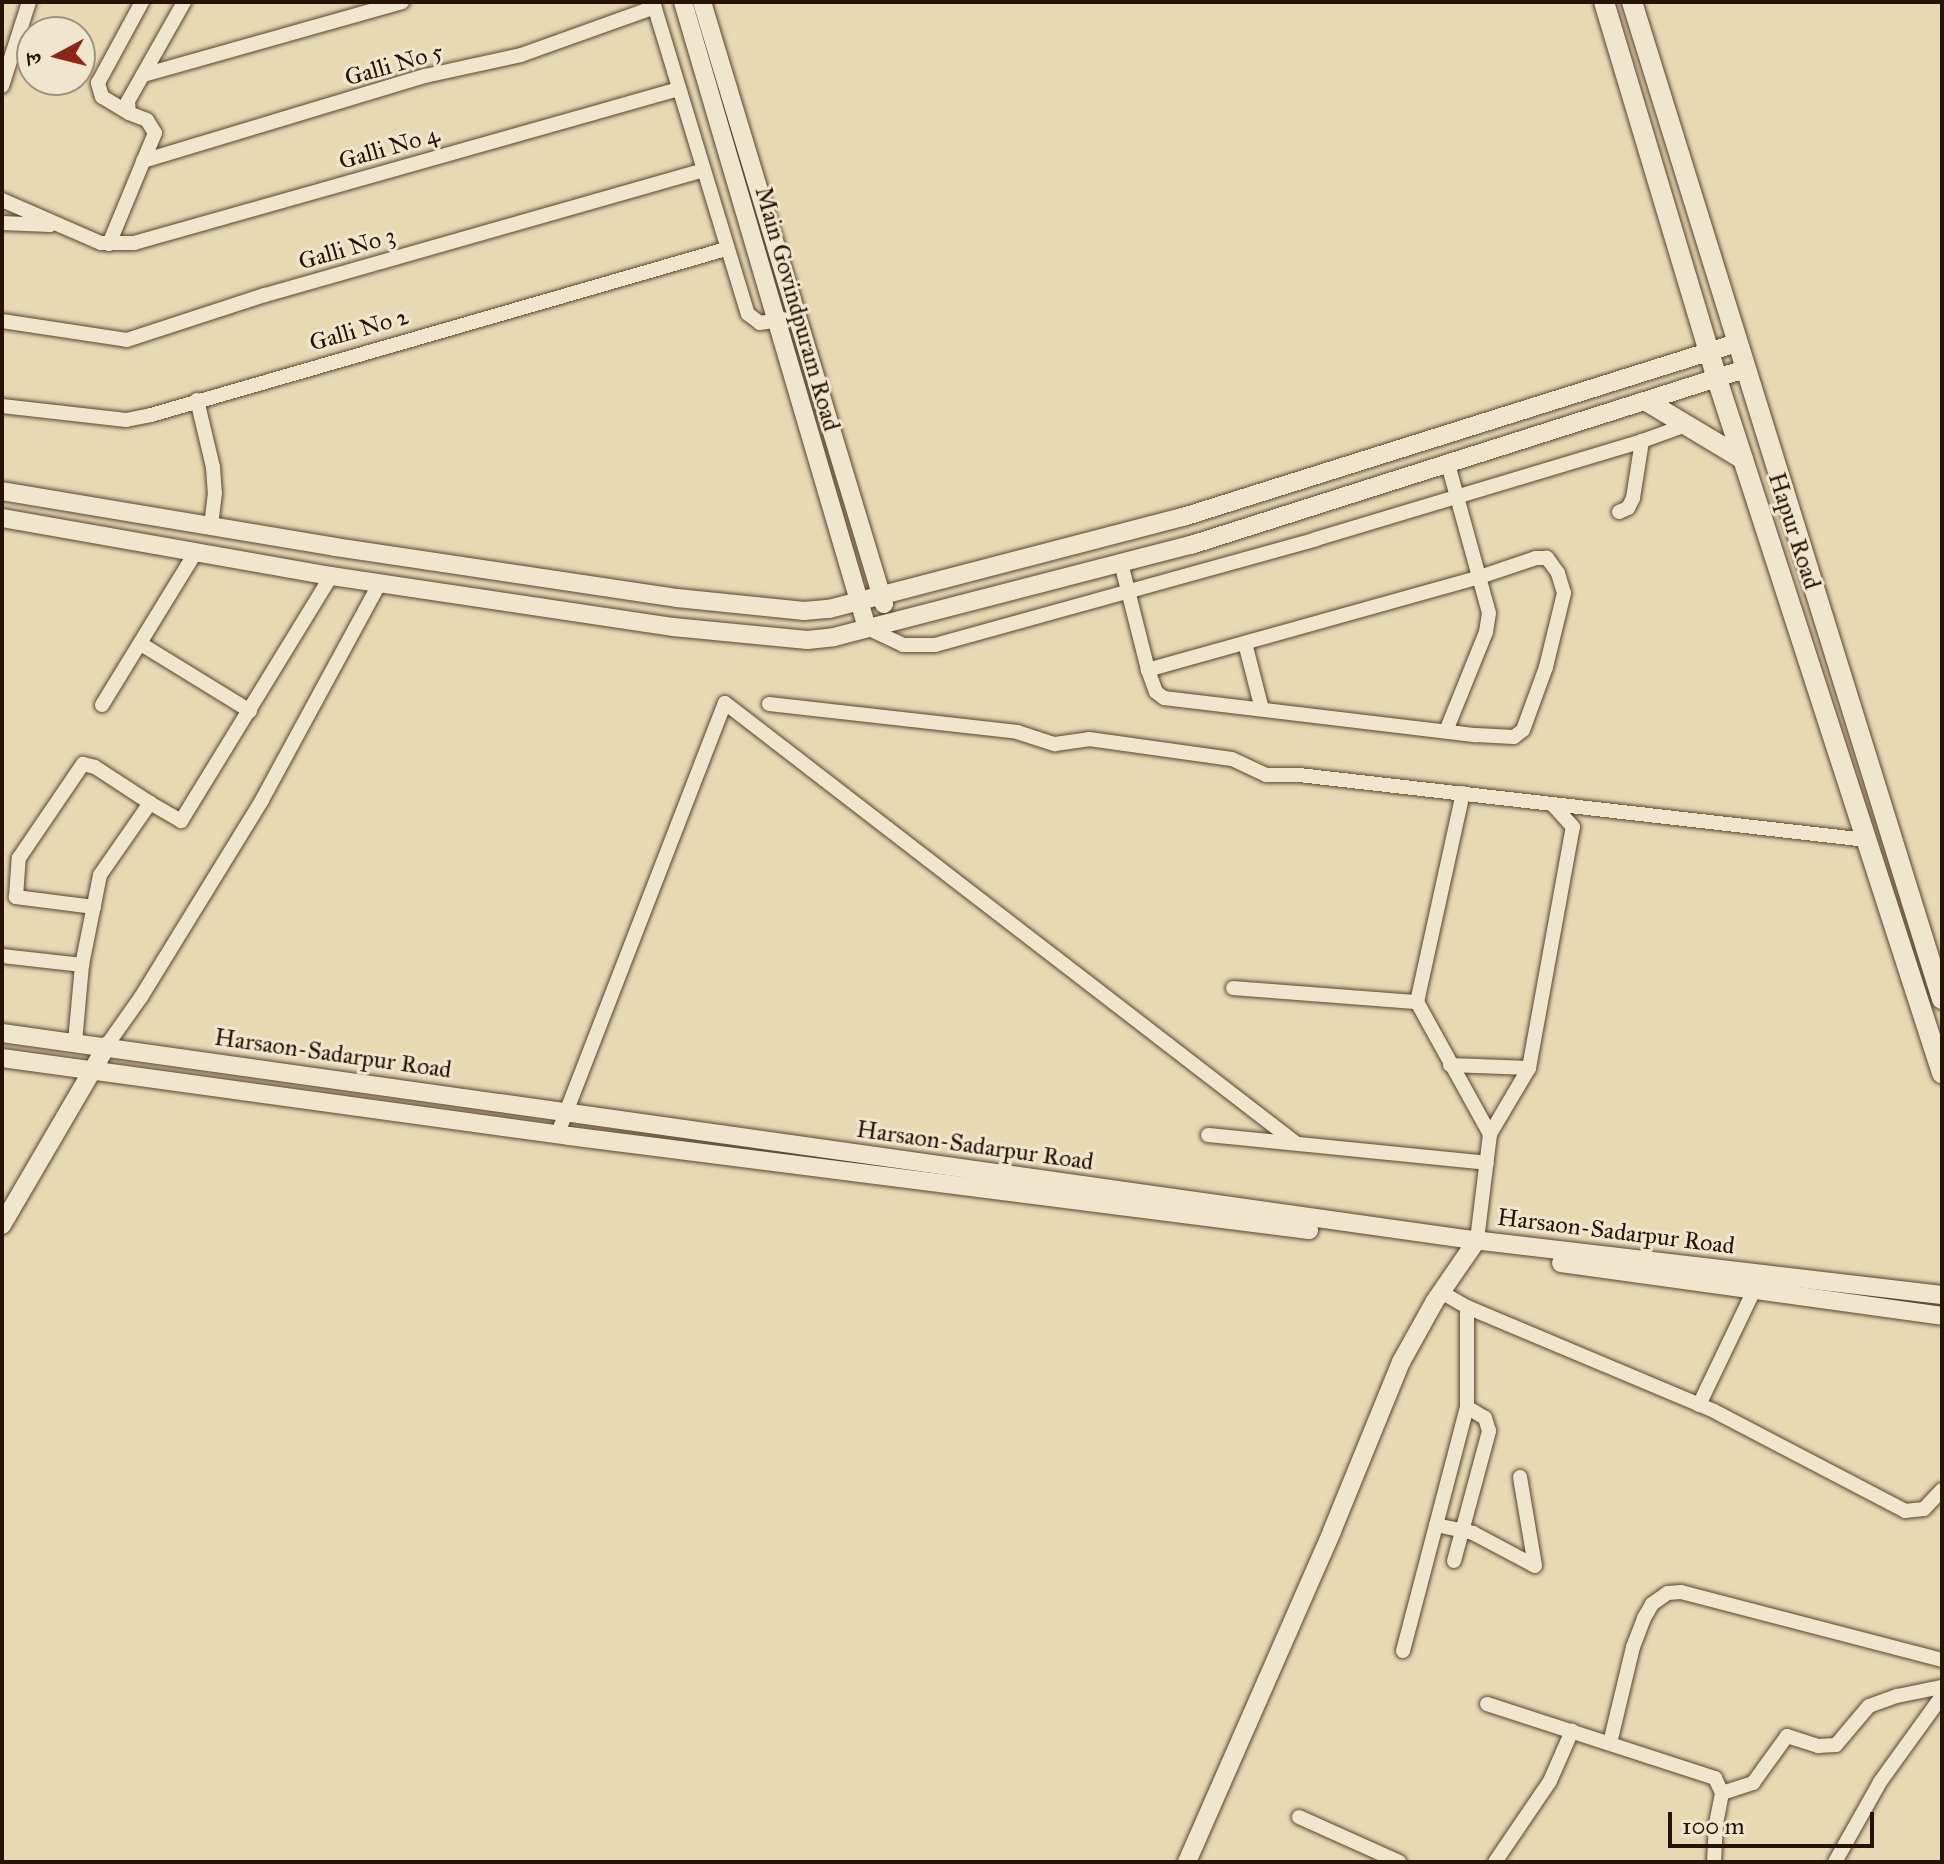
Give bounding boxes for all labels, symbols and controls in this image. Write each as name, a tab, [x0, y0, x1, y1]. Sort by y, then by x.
north arrow	[16, 16, 96, 96]
street label: Galli No 5	[342, 37, 446, 93]
text: उ	[20, 52, 48, 66]
street label: Galli No 4	[335, 120, 443, 176]
street label: Main Govindpuram Road	[748, 183, 846, 435]
street label: Galli No 3	[295, 221, 399, 277]
street label: Galli No 2	[306, 302, 412, 358]
street label: Hapur Road	[1762, 469, 1826, 593]
street label: Harsaon-Sadarpur Road	[213, 1023, 453, 1085]
street label: Harsaon-Sadarpur Road	[855, 1115, 1095, 1177]
street label: Harsaon-Sadarpur Road	[1496, 1203, 1736, 1261]
scale bar	[1672, 1796, 1878, 1846]
text: 100 m	[1682, 1811, 1745, 1841]

